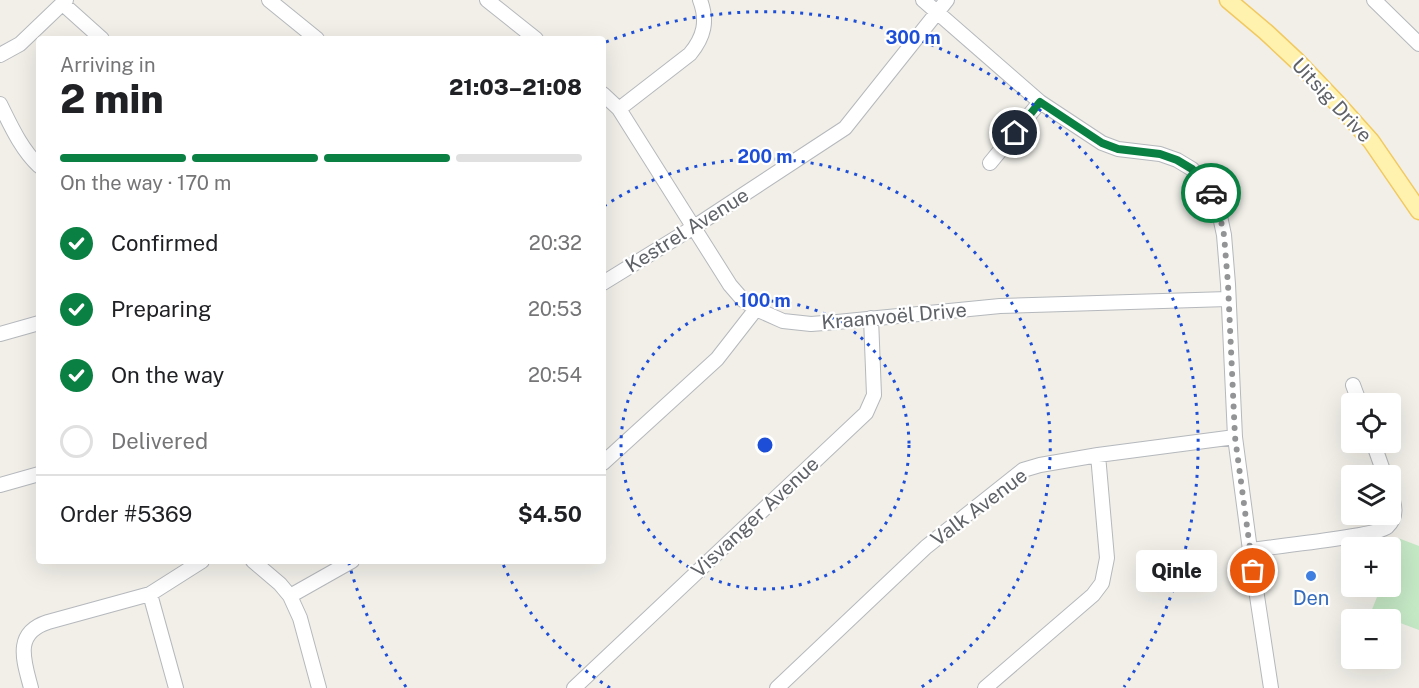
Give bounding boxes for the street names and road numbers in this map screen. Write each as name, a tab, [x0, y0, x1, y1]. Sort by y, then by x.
street label: Uitsig Drive	[1287, 53, 1377, 147]
street label: Kestrel Avenue	[621, 183, 753, 277]
street label: Kraanvoël Drive	[820, 298, 968, 334]
street label: Visvanger Avenue	[686, 452, 824, 582]
street label: Valk Avenue	[926, 463, 1032, 551]

